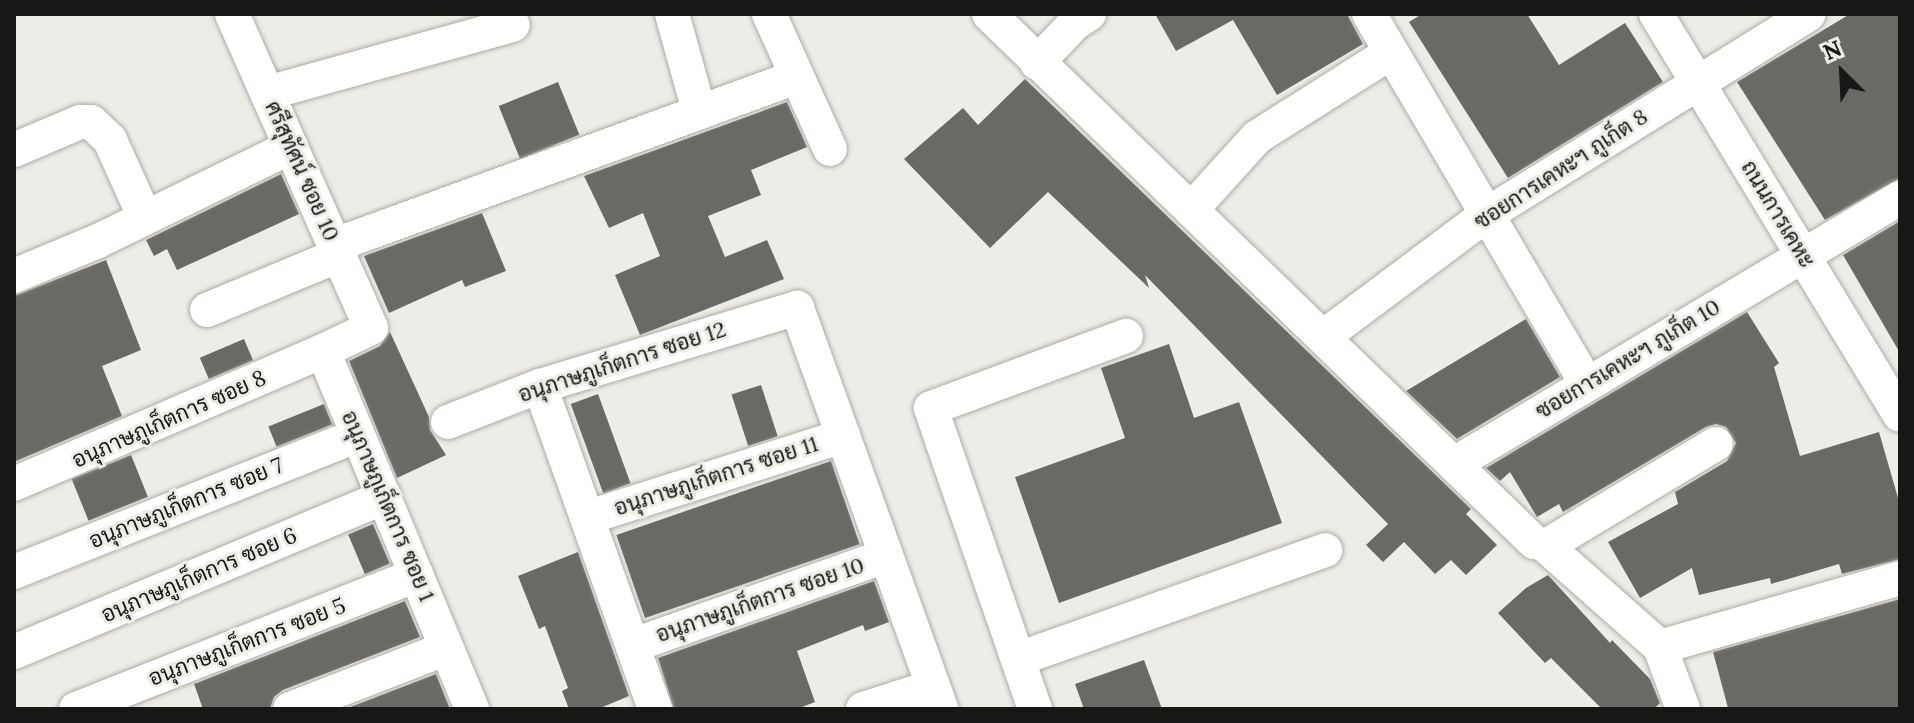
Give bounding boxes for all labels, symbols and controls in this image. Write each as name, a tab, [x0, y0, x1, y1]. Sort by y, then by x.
north arrow	[1802, 32, 1882, 112]
text: N	[1819, 34, 1846, 66]
street label: ศรีสุทัศน์ ซอย 10	[259, 97, 345, 245]
street label: ซอยการเคหะฯ ภูเก็ต 8	[1469, 103, 1653, 235]
street label: ถนนการเคหะ	[1736, 156, 1820, 272]
street label: ซอยการเคหะฯ ภูเก็ต 10	[1531, 293, 1725, 425]
street label: อนุภาษภูเก็ตการ ซอย 12	[515, 316, 729, 408]
street label: อนุภาษภูเก็ตการ ซอย 8	[68, 364, 270, 474]
street label: อนุภาษภูเก็ตการ ซอย 1	[336, 406, 440, 606]
street label: อนุภาษภูเก็ตการ ซอย 11	[611, 431, 821, 521]
street label: อนุภาษภูเก็ตการ ซอย 7	[85, 452, 287, 554]
street label: อนุภาษภูเก็ตการ ซอย 6	[97, 522, 301, 628]
street label: อนุภาษภูเก็ตการ ซอย 10	[652, 552, 868, 648]
street label: อนุภาษภูเก็ตการ ซอย 5	[145, 592, 349, 692]

